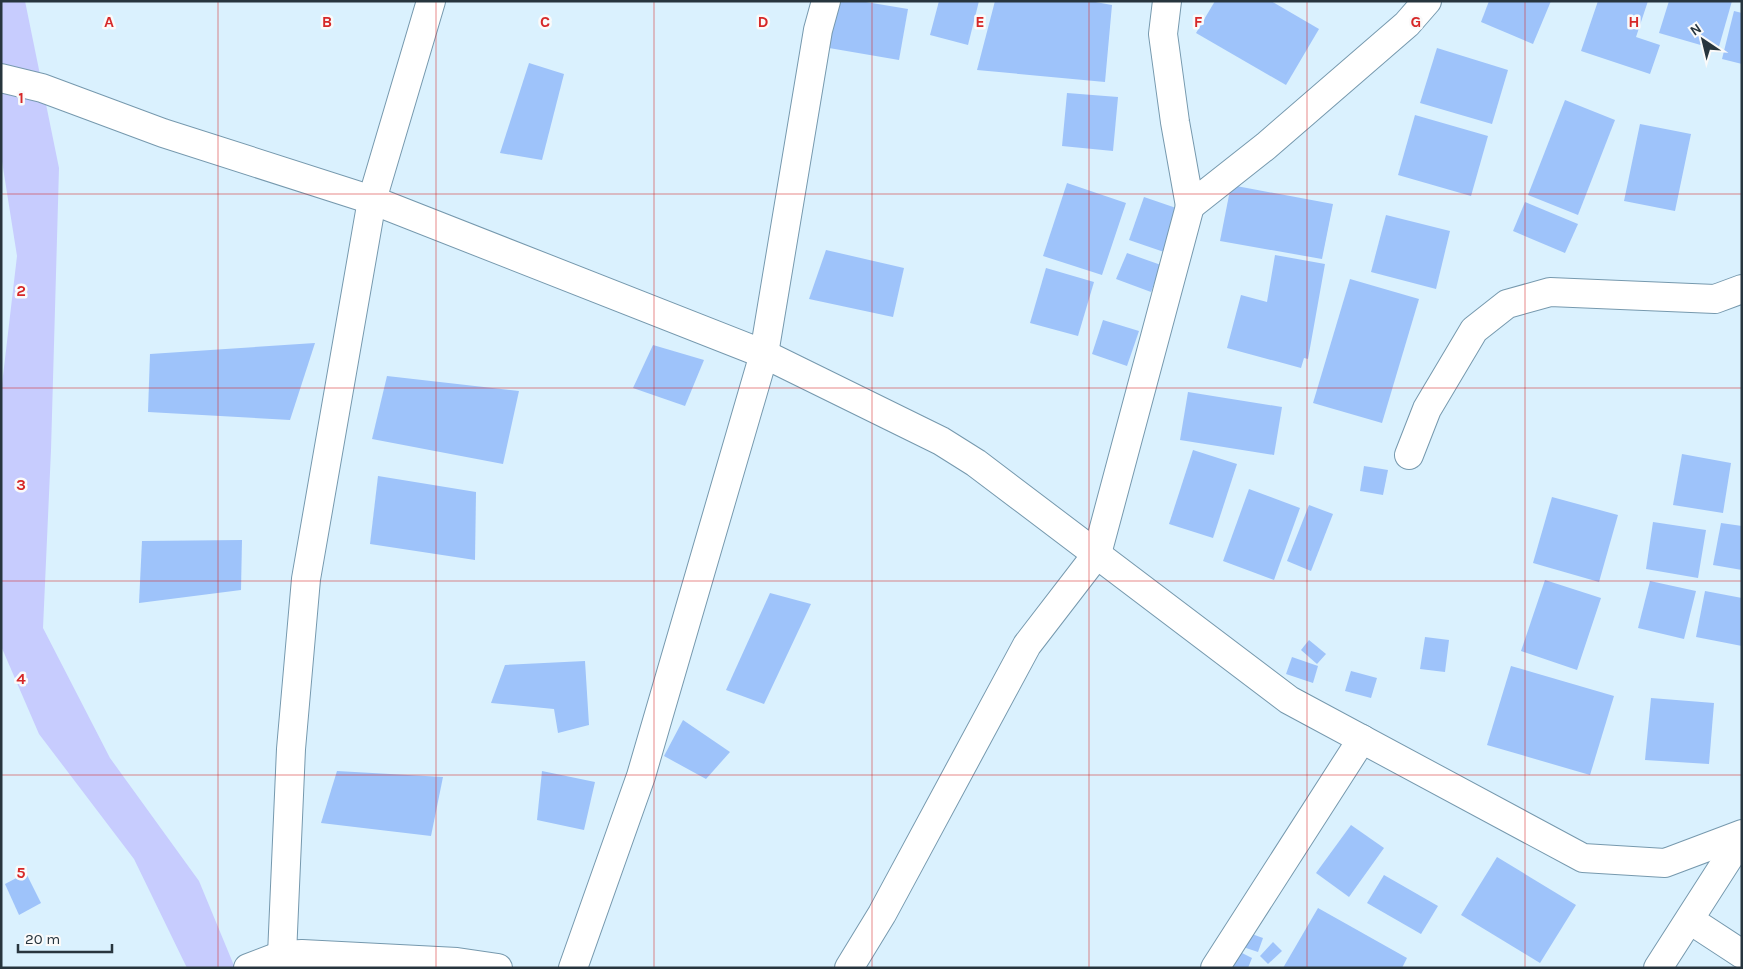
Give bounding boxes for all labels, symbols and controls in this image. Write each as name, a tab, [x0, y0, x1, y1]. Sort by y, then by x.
text: A	[104, 12, 114, 31]
text: B	[322, 12, 332, 31]
text: C	[540, 12, 550, 31]
text: D	[758, 12, 769, 31]
text: E	[975, 12, 985, 31]
text: F	[1194, 12, 1203, 31]
text: G	[1411, 12, 1421, 31]
text: H	[1628, 12, 1640, 31]
north arrow	[1678, 15, 1728, 65]
text: N	[1687, 20, 1705, 40]
text: 1	[18, 88, 24, 107]
text: 2	[16, 281, 26, 300]
text: 3	[16, 475, 26, 494]
text: 4	[16, 669, 26, 688]
text: 5	[16, 863, 26, 882]
scale bar	[18, 922, 111, 954]
text: 20 m	[25, 930, 60, 948]

